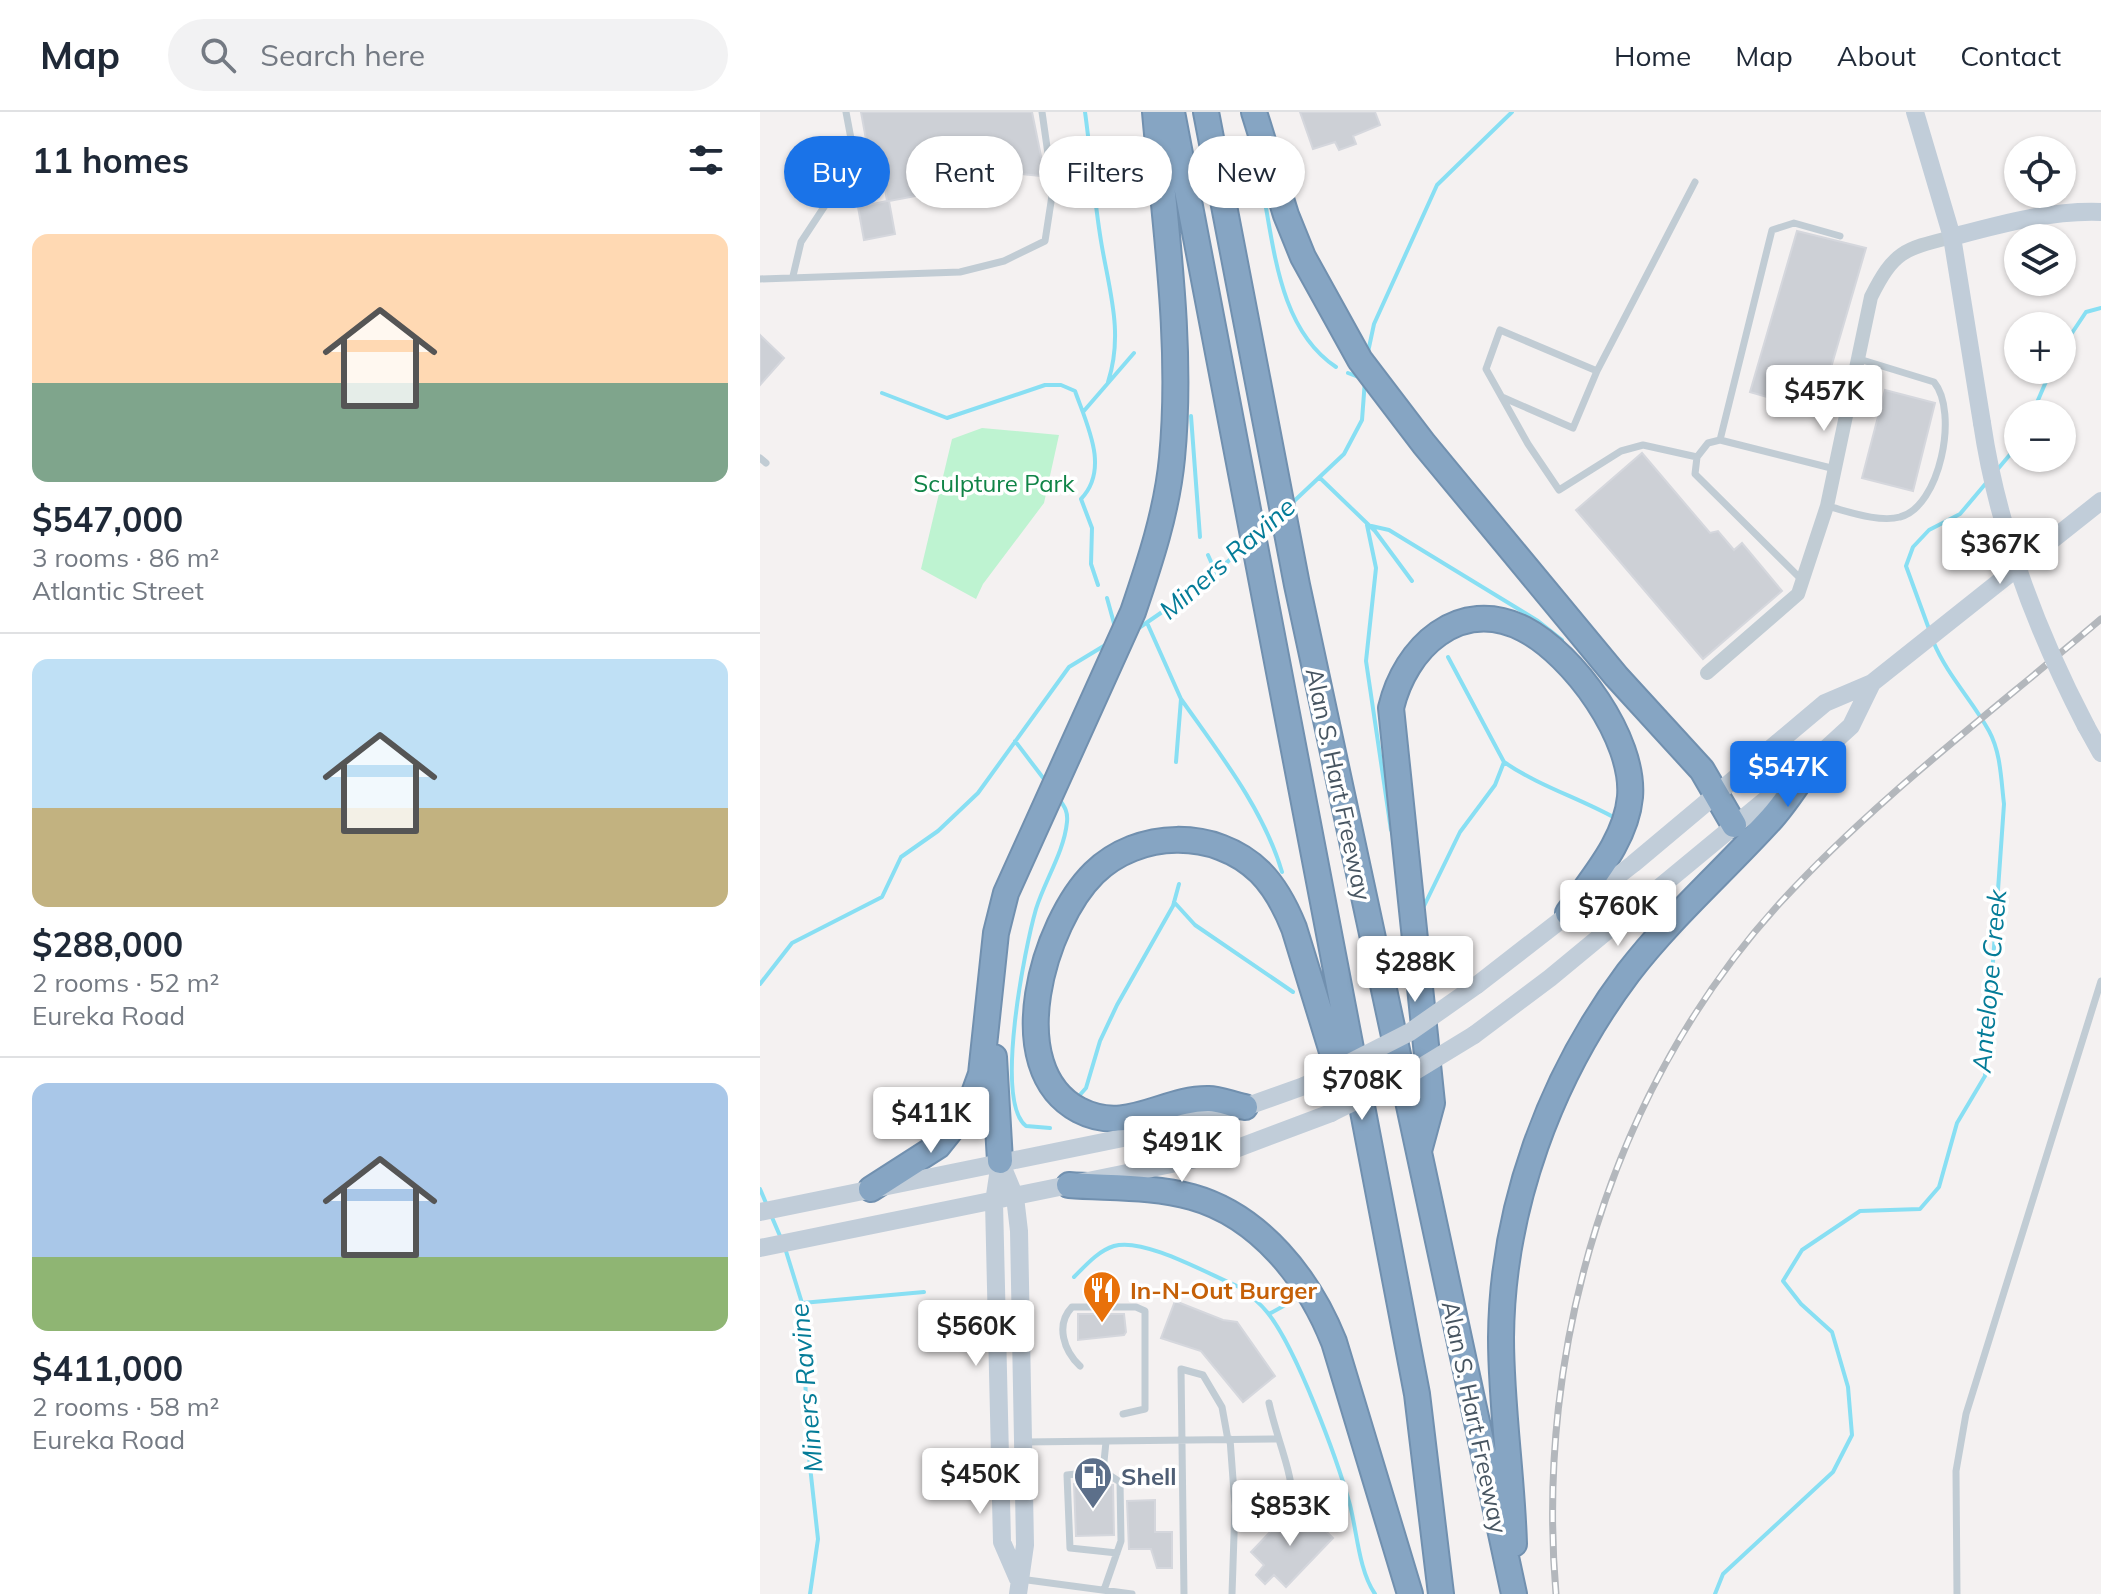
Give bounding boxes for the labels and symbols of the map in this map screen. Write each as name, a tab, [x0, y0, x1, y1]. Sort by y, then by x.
pin: $457K	[1768, 365, 1880, 433]
park label: Sculpture Park	[913, 468, 1075, 498]
water label: Miners Ravine	[1152, 490, 1302, 626]
pin: $367K	[1944, 518, 2056, 586]
street label: Alan S. Hart Freeway	[1300, 665, 1378, 903]
pin: $547K	[1732, 741, 1844, 809]
pin: $760K	[1562, 880, 1674, 948]
water label: Antelope Creek	[1964, 887, 2013, 1075]
pin: $288K	[1359, 936, 1471, 1004]
pin: $708K	[1306, 1054, 1418, 1122]
pin: $411K	[875, 1087, 987, 1155]
pin: $491K	[1126, 1116, 1238, 1184]
restaurant icon: In-N-Out Burger	[1081, 1269, 1123, 1324]
place label: In-N-Out Burger	[1130, 1275, 1317, 1305]
street label: Alan S. Hart Freeway	[1436, 1298, 1514, 1536]
pin: $560K	[920, 1300, 1032, 1368]
water label: Miners Ravine	[782, 1302, 830, 1474]
pin: $450K	[924, 1448, 1036, 1516]
fuel station icon: Shell	[1072, 1455, 1114, 1510]
place label: Shell	[1121, 1461, 1177, 1491]
pin: $853K	[1234, 1480, 1346, 1548]

